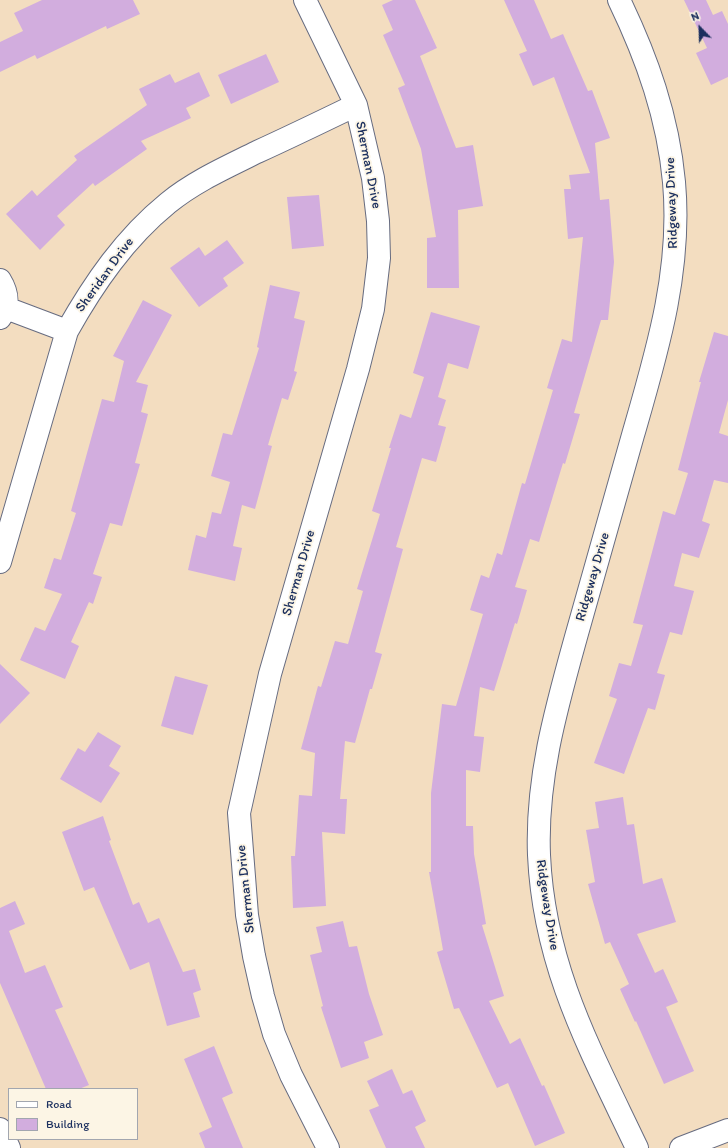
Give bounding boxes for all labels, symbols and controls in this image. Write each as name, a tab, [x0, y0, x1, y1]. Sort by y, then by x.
north arrow	[680, 8, 720, 48]
text: N	[689, 9, 701, 24]
street label: Sherman Drive	[351, 120, 385, 210]
street label: Ridgeway Drive	[662, 157, 682, 249]
street label: Sheridan Drive	[72, 234, 138, 316]
street label: Sherman Drive	[279, 528, 319, 618]
street label: Ridgeway Drive	[572, 531, 614, 623]
street label: Sherman Drive	[233, 844, 259, 934]
street label: Ridgeway Drive	[532, 858, 562, 952]
legend	[8, 1088, 138, 1140]
text: Road	[46, 1097, 72, 1111]
text: Building	[46, 1117, 89, 1131]

